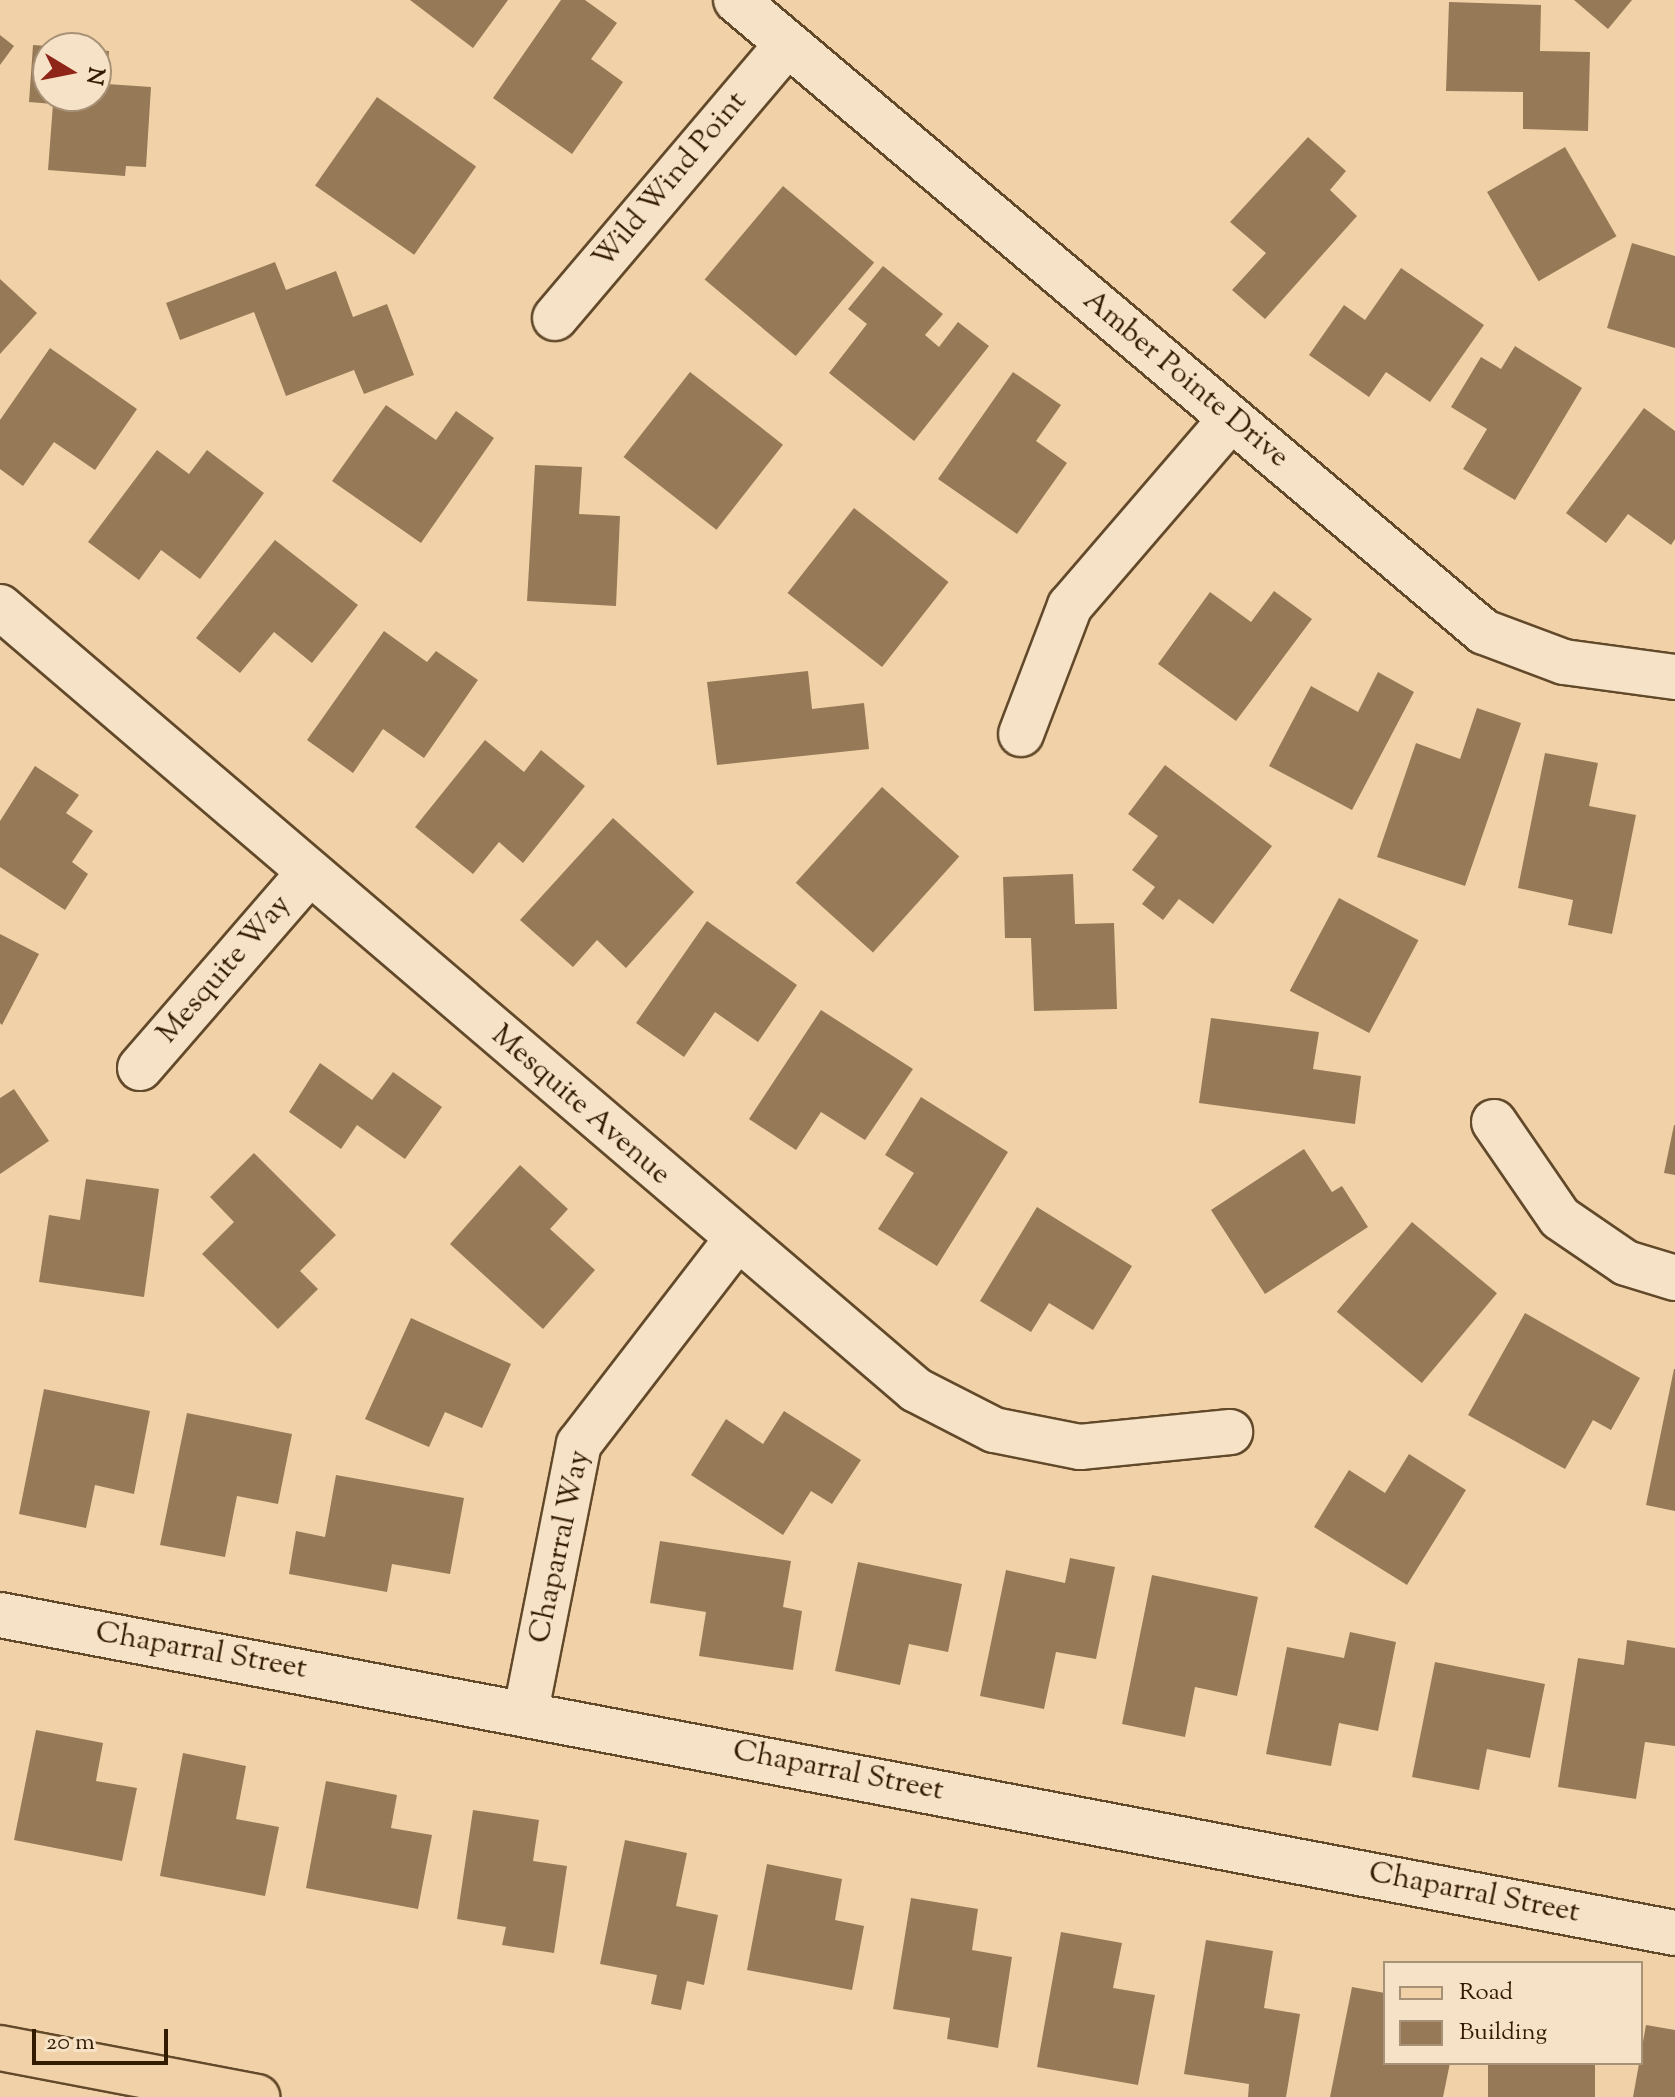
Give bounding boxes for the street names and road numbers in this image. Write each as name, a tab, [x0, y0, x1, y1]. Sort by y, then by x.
street label: Wild Wind Point	[586, 85, 756, 277]
street label: Amber Pointe Drive	[1075, 283, 1295, 477]
street label: Mesquite Way	[151, 888, 299, 1052]
street label: Mesquite Avenue	[483, 1018, 677, 1194]
street label: Chaparral Way	[523, 1447, 599, 1647]
street label: Chaparral Street	[93, 1616, 309, 1688]
street label: Chaparral Street	[730, 1734, 946, 1810]
street label: Chaparral Street	[1366, 1856, 1582, 1932]

